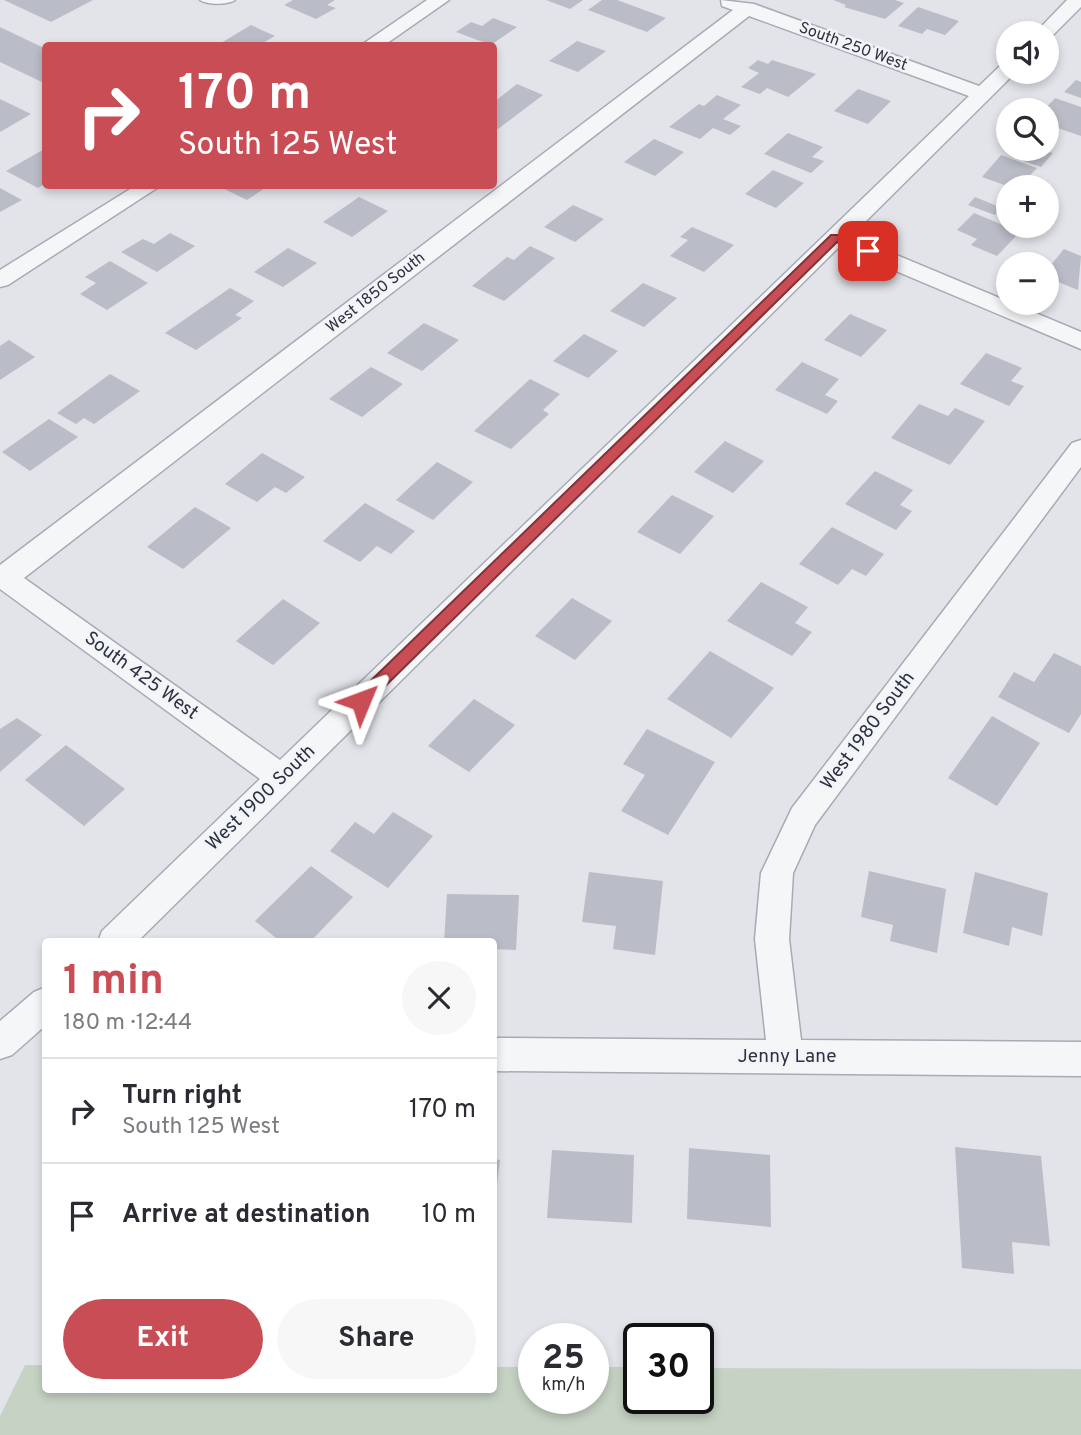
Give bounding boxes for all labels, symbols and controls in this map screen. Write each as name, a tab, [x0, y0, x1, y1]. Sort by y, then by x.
street label: South 250 West	[796, 18, 910, 76]
map controls	[996, 21, 1059, 315]
button: sound	[996, 21, 1059, 84]
text: 170 m	[178, 65, 311, 127]
icon: right	[63, 70, 154, 161]
button: search	[996, 98, 1059, 161]
text: South 125 West	[178, 126, 398, 166]
button: +	[996, 175, 1059, 238]
pin	[838, 221, 898, 281]
icon: arrive	[849, 232, 887, 270]
street label: West 1850 South	[322, 248, 430, 338]
button: −	[996, 252, 1059, 315]
street label: South 425 West	[79, 627, 203, 725]
position arrow	[324, 664, 398, 738]
street label: West 1980 South	[816, 667, 920, 795]
street label: West 1900 South	[201, 740, 321, 856]
text: 1 min	[63, 956, 164, 1009]
button: close	[402, 961, 476, 1035]
text: 180 m · 12:44	[63, 1009, 192, 1038]
street label: Jenny Lane	[738, 1045, 836, 1069]
text: Turn right	[122, 1080, 242, 1113]
icon: right	[63, 1092, 101, 1130]
text: 170 m	[409, 1094, 476, 1127]
text: South 125 West	[122, 1113, 280, 1142]
icon: arrive	[63, 1197, 101, 1235]
text: Arrive at destination	[122, 1199, 370, 1232]
text: 10 m	[421, 1199, 476, 1232]
button: Exit	[63, 1299, 263, 1379]
button: Share	[277, 1299, 476, 1379]
speed limit sign: 30	[623, 1323, 714, 1414]
text: 25	[542, 1337, 585, 1381]
text: km/h	[542, 1374, 585, 1397]

